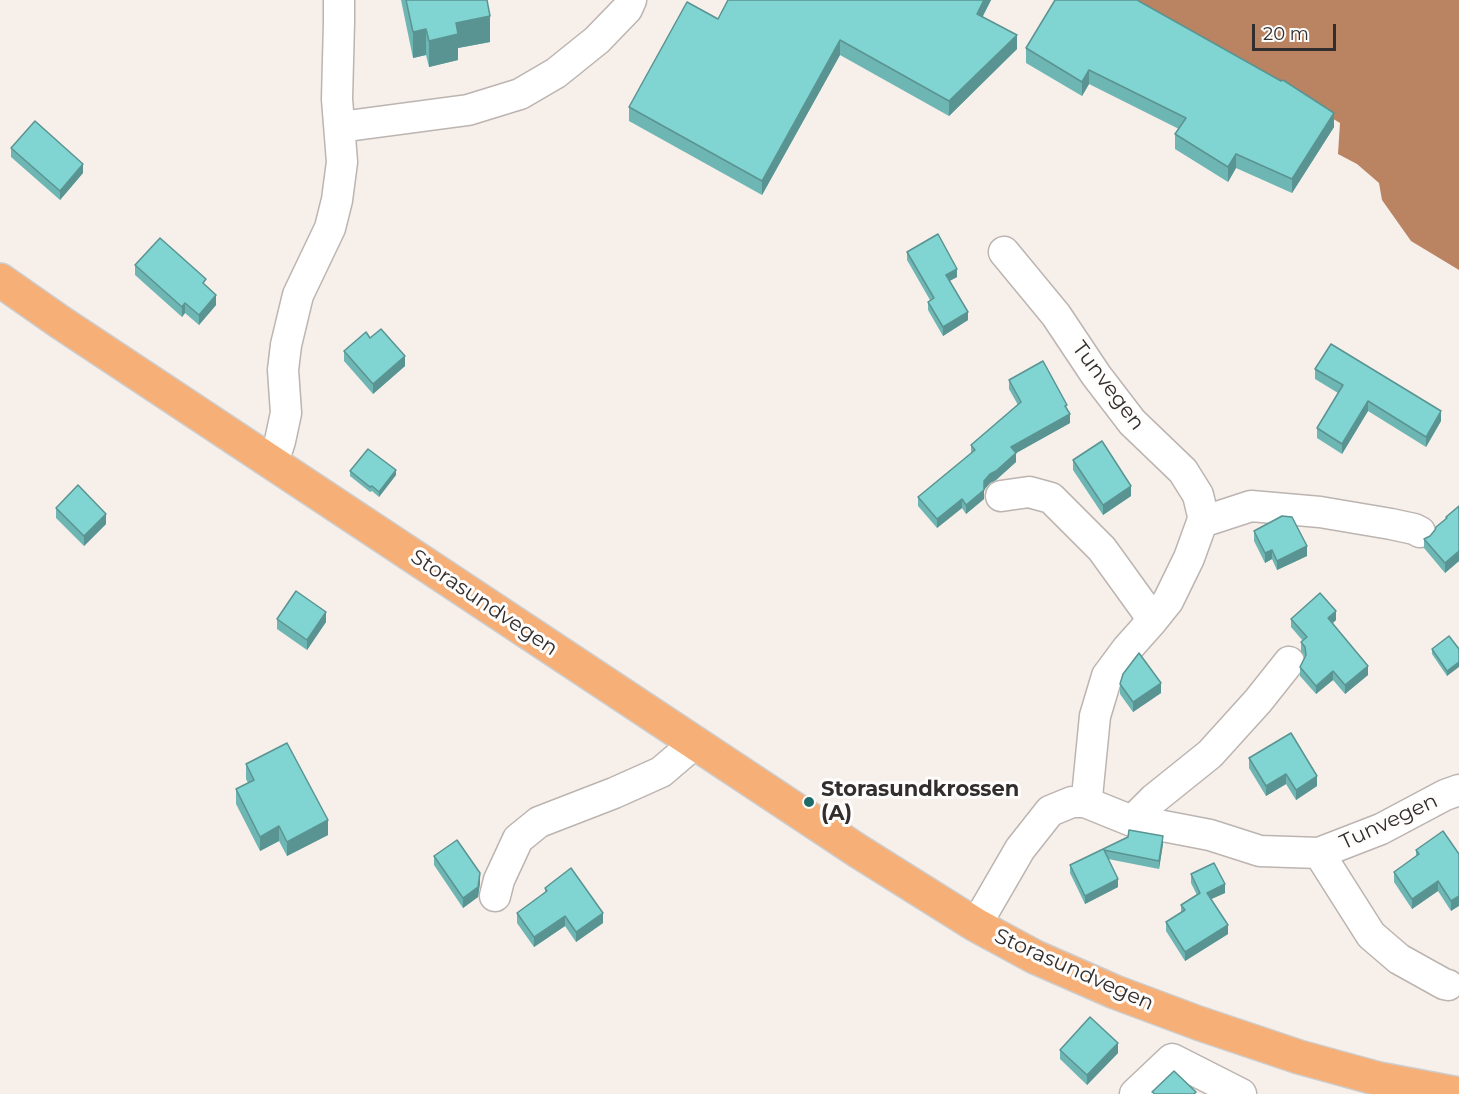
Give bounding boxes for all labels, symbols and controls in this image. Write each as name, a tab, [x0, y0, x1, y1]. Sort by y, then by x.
scale bar	[1255, 12, 1339, 50]
text: 20 m	[1263, 23, 1309, 45]
street label: Tunvegen	[1066, 337, 1150, 435]
street label: Storasundvegen	[406, 544, 562, 662]
place label: Storasundkrossen (A)	[821, 777, 1019, 827]
street label: Tunvegen	[1336, 788, 1442, 856]
marker: Storasundkrossen (A)	[802, 795, 816, 809]
street label: Storasundvegen	[990, 924, 1158, 1016]

